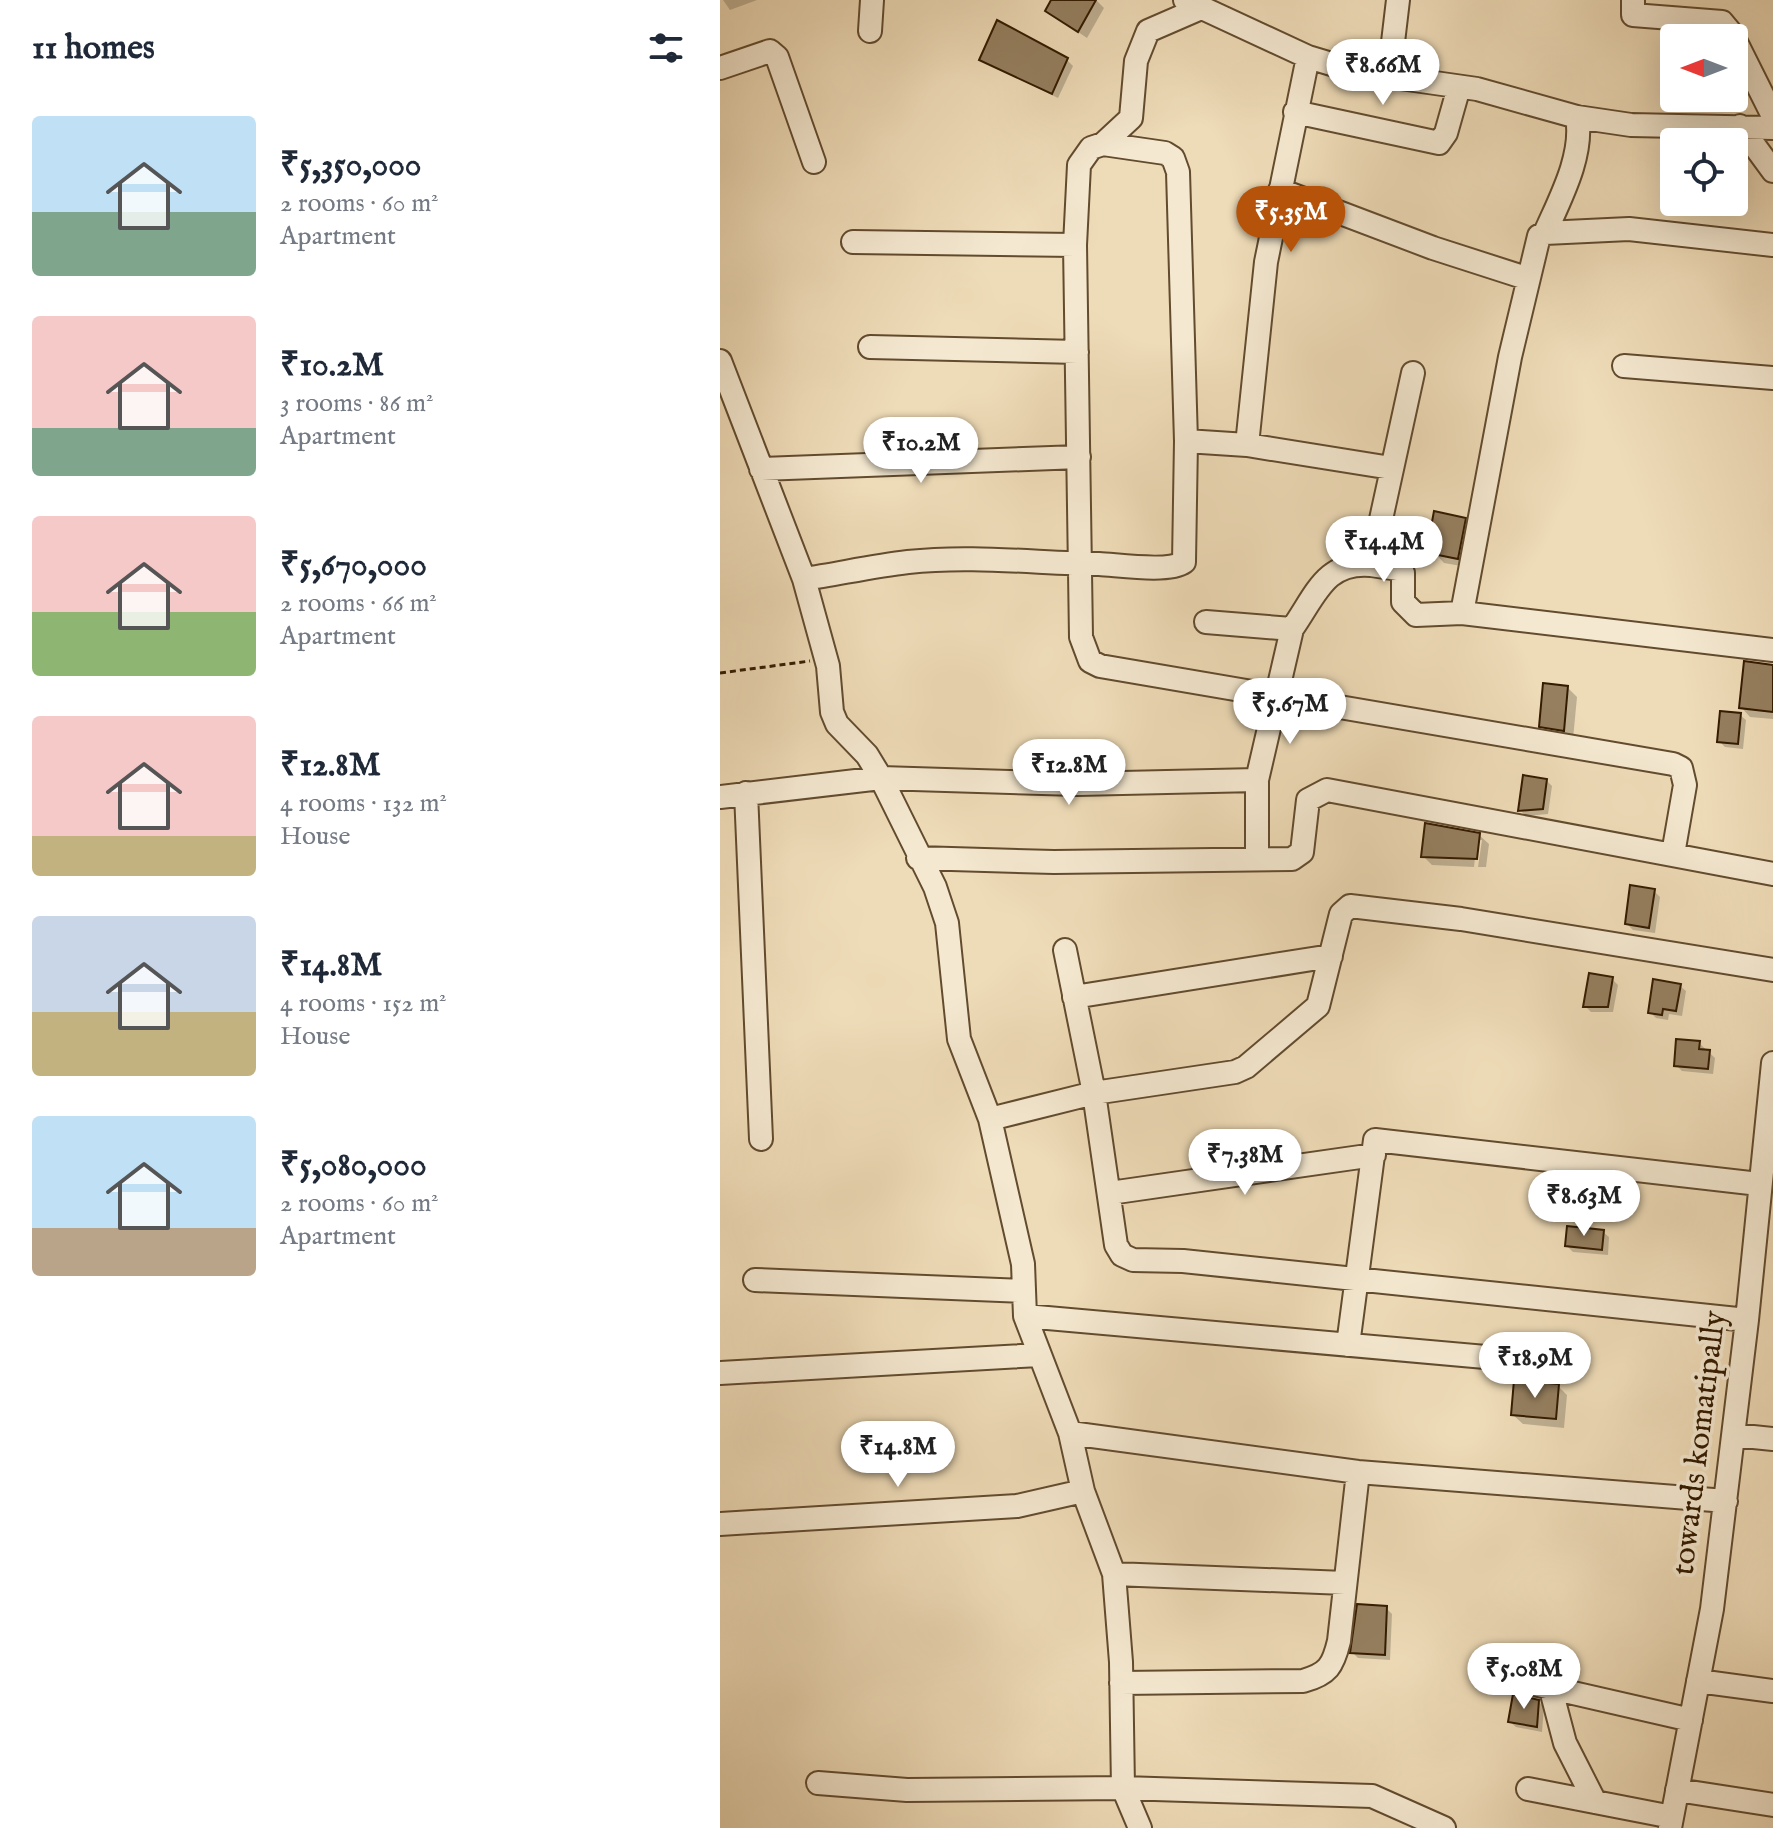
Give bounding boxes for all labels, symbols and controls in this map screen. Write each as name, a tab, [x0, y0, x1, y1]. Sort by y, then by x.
north arrow	[1660, 24, 1748, 112]
map controls	[1660, 24, 1748, 216]
icon: filters	[644, 26, 688, 70]
text: 11 homes	[32, 27, 155, 70]
pin: ₹8.66M	[1318, 39, 1448, 107]
text: ₹8.66M	[1344, 48, 1422, 81]
button: locate	[1660, 128, 1748, 216]
text: ₹5,350,000	[280, 144, 422, 187]
icon: home	[96, 148, 192, 244]
pin: ₹5.35M	[1226, 186, 1356, 254]
text: 2 rooms · 60 m²	[280, 187, 439, 220]
text: ₹5.35M	[1254, 195, 1328, 228]
text: Apartment	[280, 220, 396, 253]
text: ₹10.2M	[280, 344, 384, 387]
icon: home	[96, 348, 192, 444]
text: 3 rooms · 86 m²	[280, 387, 433, 420]
pin: ₹10.2M	[856, 417, 986, 485]
text: Apartment	[280, 420, 396, 453]
text: ₹10.2M	[881, 426, 961, 459]
pin: ₹14.4M	[1319, 516, 1449, 584]
text: ₹14.4M	[1344, 525, 1424, 558]
text: ₹5,670,000	[280, 544, 427, 587]
icon: home	[96, 548, 192, 644]
text: 2 rooms · 66 m²	[280, 587, 437, 620]
text: Apartment	[280, 620, 396, 653]
pin: ₹5.67M	[1225, 678, 1355, 746]
text: ₹5.67M	[1251, 687, 1329, 720]
pin: ₹12.8M	[1004, 739, 1134, 807]
text: ₹12.8M	[280, 744, 381, 787]
icon: home	[96, 748, 192, 844]
text: ₹12.8M	[1031, 748, 1107, 781]
text: 4 rooms · 132 m²	[280, 787, 447, 820]
text: House	[280, 820, 350, 853]
text: ₹14.8M	[280, 944, 382, 987]
icon: home	[96, 948, 192, 1044]
text: 4 rooms · 152 m²	[280, 987, 447, 1020]
text: House	[280, 1020, 350, 1053]
pin: ₹7.38M	[1180, 1129, 1310, 1197]
text: ₹7.38M	[1207, 1138, 1283, 1171]
text: ₹5,080,000	[280, 1144, 427, 1187]
icon: home	[96, 1148, 192, 1244]
pin: ₹8.63M	[1519, 1170, 1649, 1238]
text: ₹8.63M	[1546, 1179, 1622, 1212]
text: 2 rooms · 60 m²	[280, 1187, 439, 1220]
text: Apartment	[280, 1220, 396, 1253]
street label: towards komatipally	[1663, 1308, 1737, 1577]
pin: ₹18.9M	[1470, 1332, 1600, 1400]
text: ₹18.9M	[1497, 1341, 1573, 1374]
pin: ₹14.8M	[833, 1421, 963, 1489]
text: ₹14.8M	[859, 1430, 937, 1463]
pin: ₹5.08M	[1459, 1643, 1589, 1711]
text: ₹5.08M	[1485, 1652, 1563, 1685]

